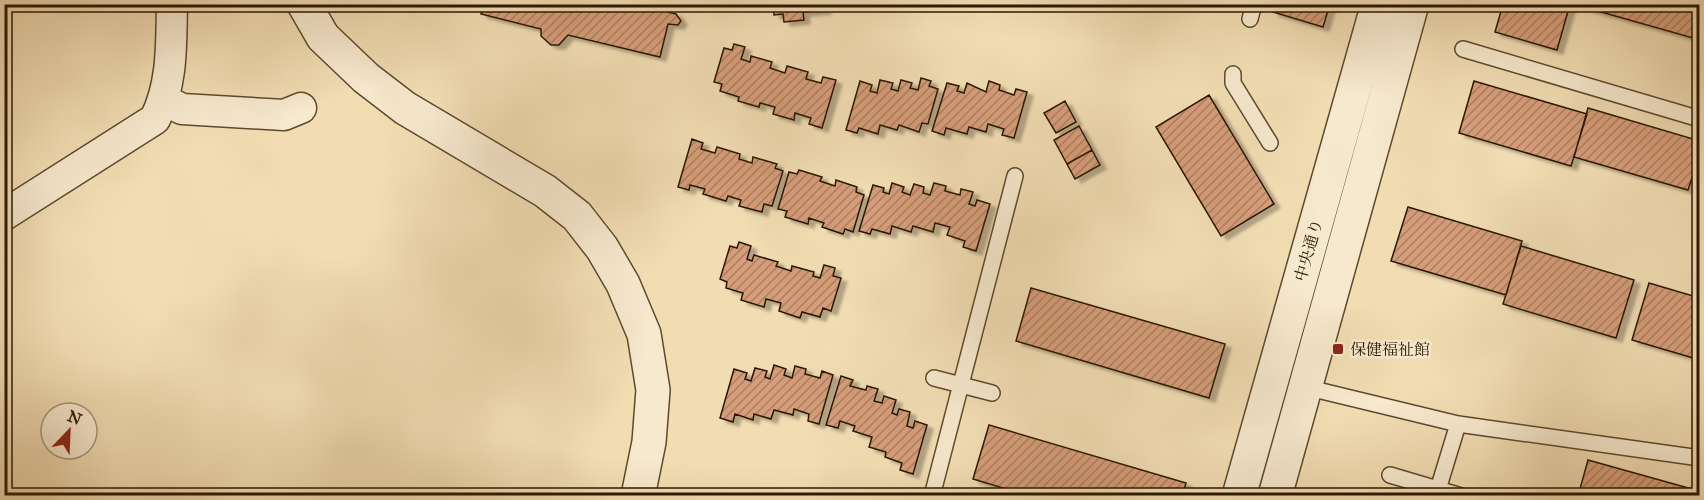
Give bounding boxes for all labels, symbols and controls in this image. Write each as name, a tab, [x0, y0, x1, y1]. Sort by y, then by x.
street label: 中央通り	[1291, 217, 1326, 284]
place label: 保健福祉館	[1350, 340, 1430, 359]
marker: 保健福祉館	[1331, 342, 1345, 356]
north arrow	[39, 401, 99, 461]
text: N	[65, 406, 85, 429]

